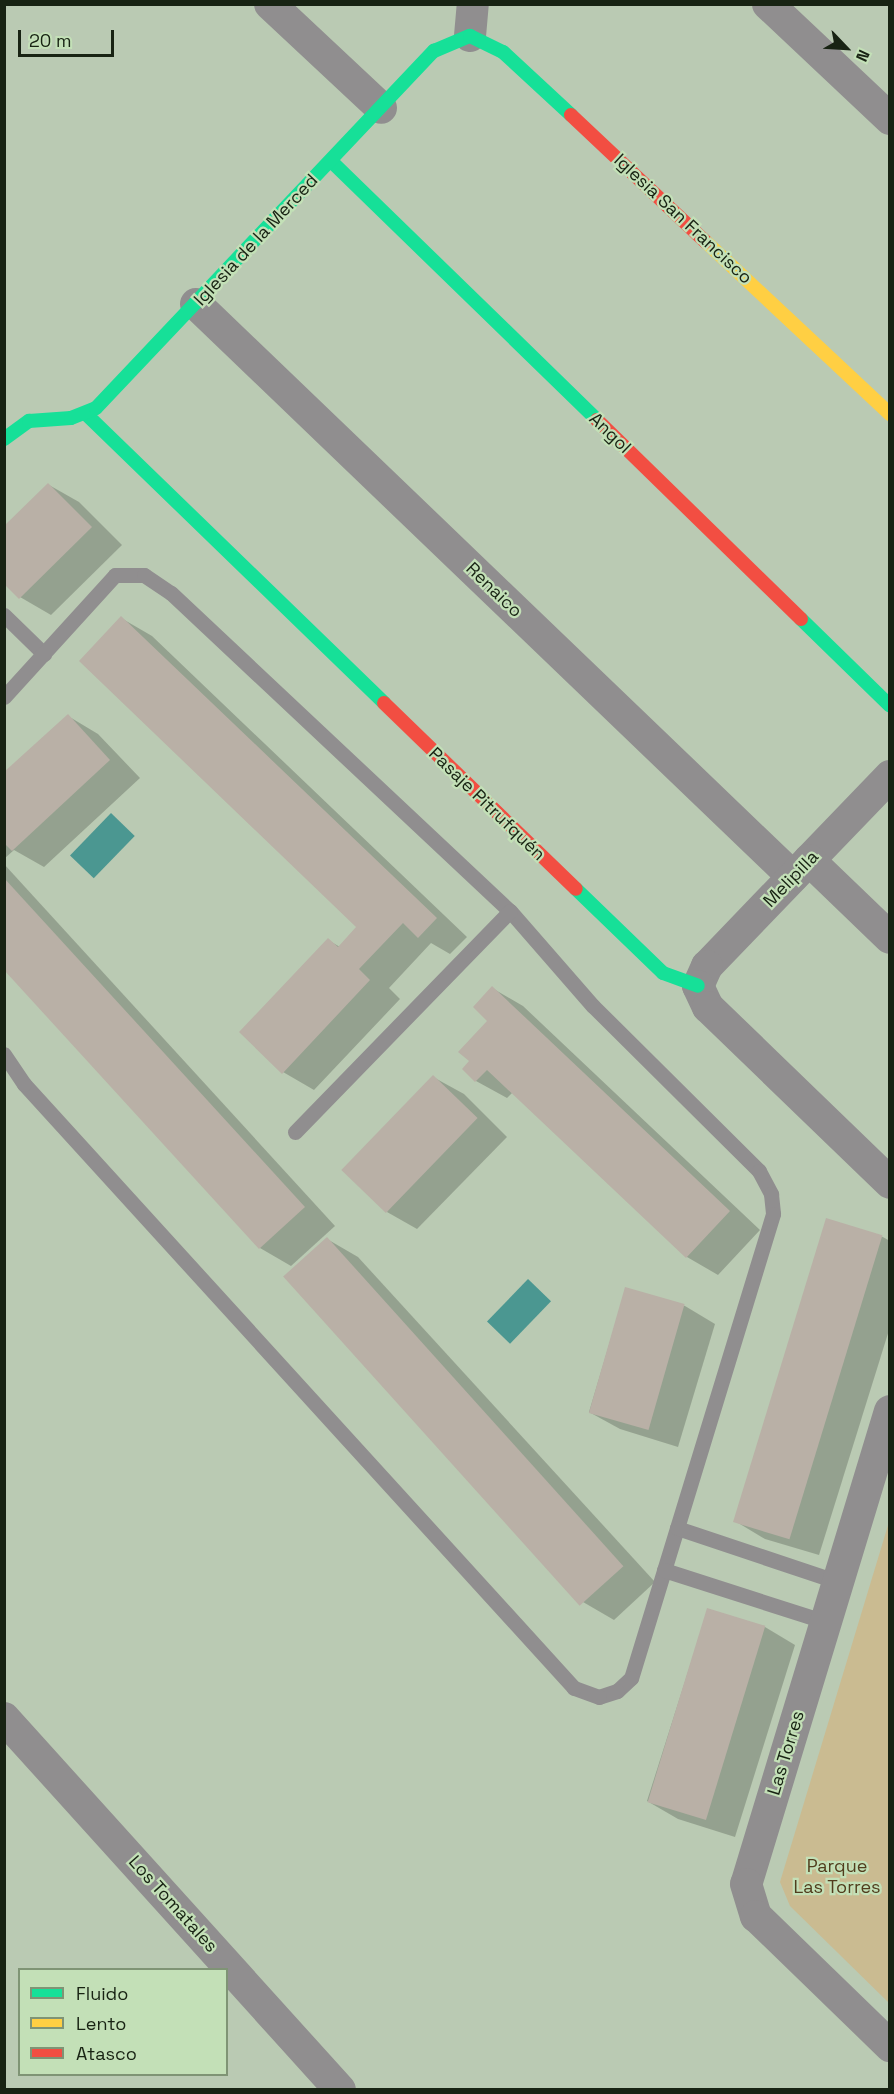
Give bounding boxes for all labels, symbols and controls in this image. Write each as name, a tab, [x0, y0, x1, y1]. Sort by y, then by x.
scale bar	[21, 18, 117, 56]
north arrow	[816, 18, 876, 78]
text: 20 m	[29, 29, 72, 52]
text: N	[851, 47, 875, 65]
street label: Iglesia San Francisco	[609, 149, 757, 289]
street label: Iglesia de la Merced	[190, 170, 322, 310]
street label: Angol	[585, 408, 635, 458]
street label: Renaico	[461, 558, 527, 622]
street label: Pasaje Pitrufquén	[424, 743, 550, 865]
street label: Melipilla	[759, 846, 823, 912]
street label: Las Torres	[763, 1708, 809, 1798]
street label: Los Tomatales	[124, 1851, 222, 1957]
park label: Parque Las Torres	[793, 1856, 881, 1898]
legend	[18, 1968, 228, 2076]
text: Fluido	[76, 1982, 128, 2005]
text: Lento	[76, 2012, 126, 2035]
text: Atasco	[76, 2042, 137, 2065]

